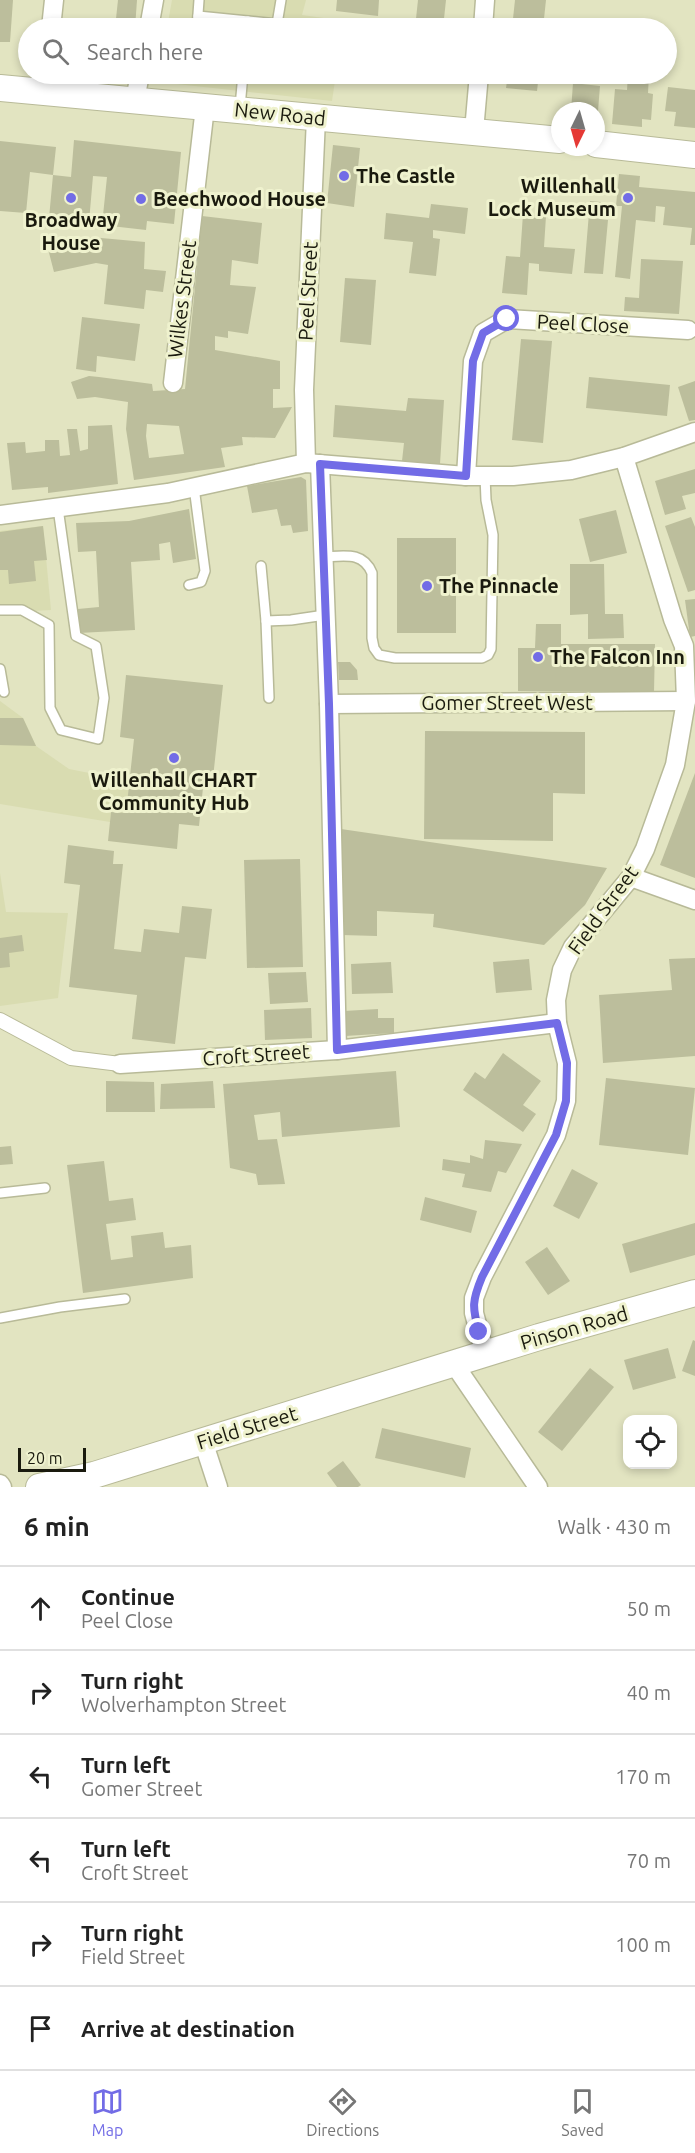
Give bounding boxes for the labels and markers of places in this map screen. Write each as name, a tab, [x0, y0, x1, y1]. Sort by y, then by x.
place label: The Castle	[356, 164, 455, 187]
marker: The Castle	[337, 169, 351, 183]
place label: Willenhall Lock Museum	[488, 174, 616, 220]
place label: Beechwood House	[153, 187, 326, 210]
marker: Broadway House	[64, 191, 78, 205]
marker: Willenhall Lock Museum	[621, 191, 635, 205]
marker: Beechwood House	[134, 192, 148, 206]
place label: Broadway House	[25, 208, 118, 254]
place label: The Pinnacle	[439, 574, 559, 597]
marker: The Pinnacle	[420, 579, 434, 593]
place label: The Falcon Inn	[550, 645, 685, 668]
marker: The Falcon Inn	[531, 650, 545, 664]
marker: Willenhall CHART Community Hub	[167, 751, 181, 765]
place label: Willenhall CHART Community Hub	[91, 768, 257, 814]

